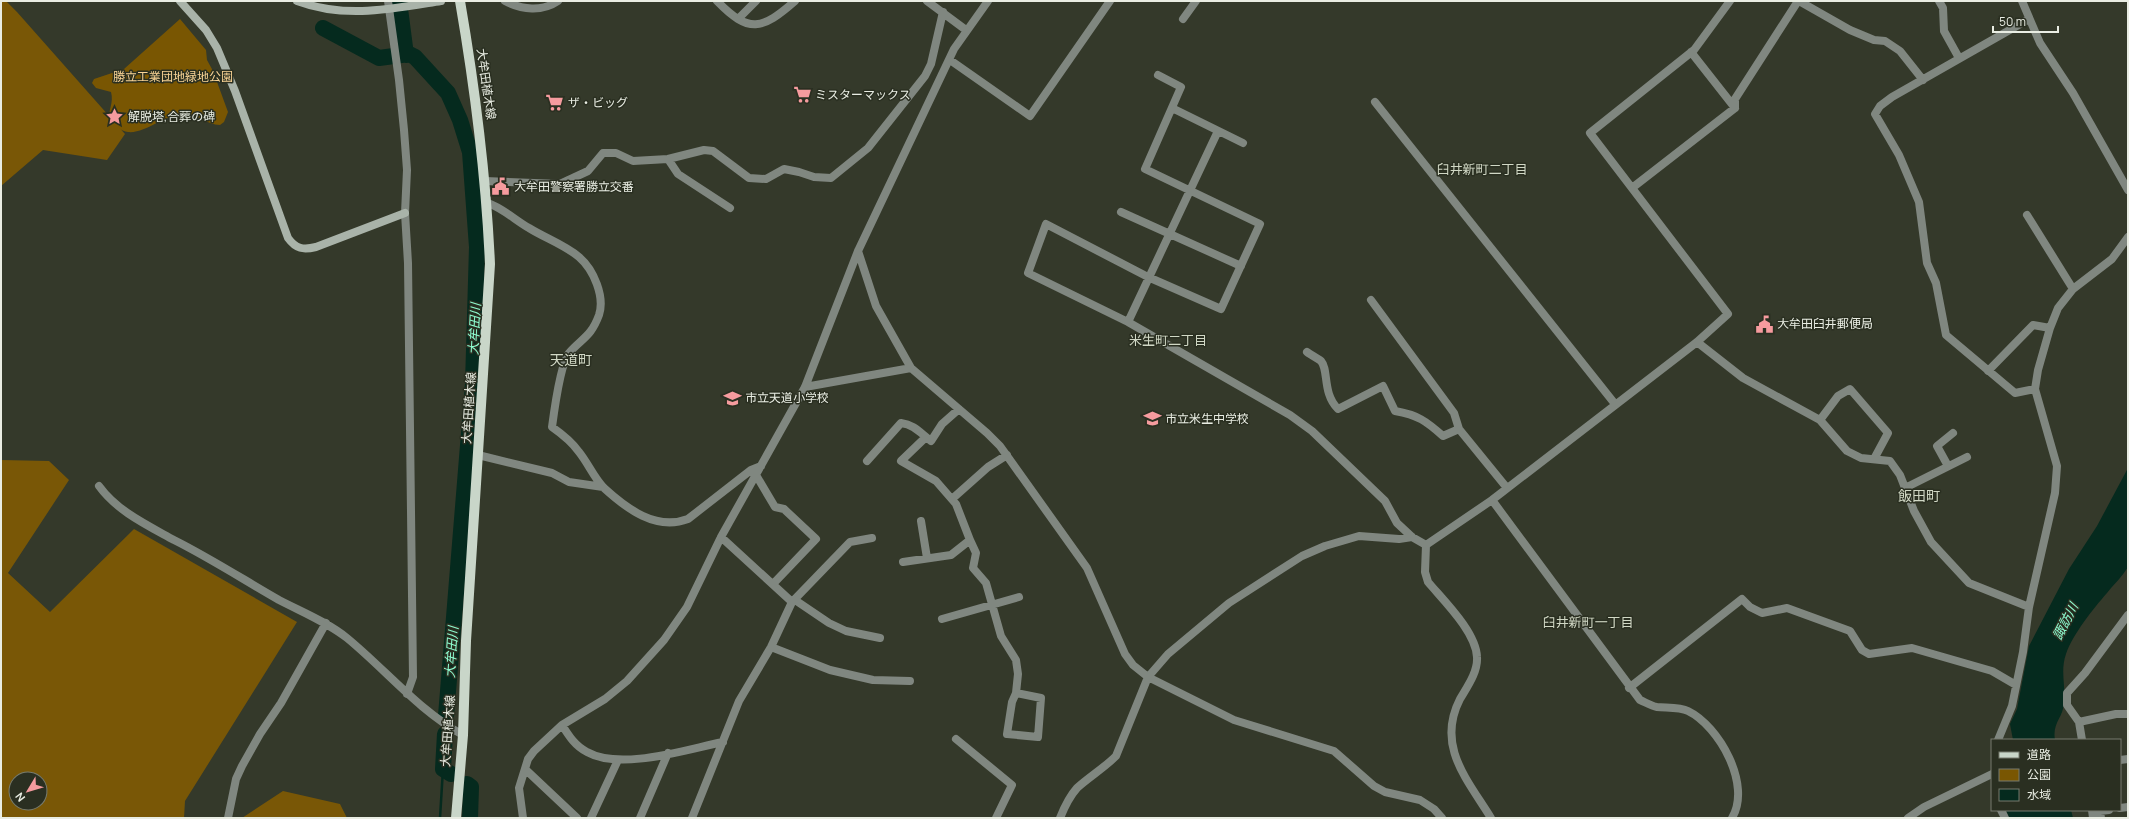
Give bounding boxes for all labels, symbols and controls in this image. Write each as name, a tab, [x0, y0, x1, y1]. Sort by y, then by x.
scale bar	[1993, 8, 2058, 34]
text: 50 m	[1999, 13, 2026, 30]
street label: 大牟田植木線	[473, 47, 500, 121]
park label: 勝立工業団地緑地公園	[113, 68, 233, 85]
supermarket icon: ミスターマックス	[792, 85, 812, 105]
place label: ミスターマックス	[815, 86, 911, 103]
supermarket icon: ザ・ビッグ	[545, 93, 565, 113]
place label: ザ・ビッグ	[568, 94, 628, 111]
place icon: 解脱塔,合葬の碑	[105, 107, 125, 127]
place label: 解脱塔,合葬の碑	[128, 108, 215, 125]
district label: 臼井新町二丁目	[1436, 160, 1528, 178]
public building icon: 大牟田警察署勝立交番	[491, 177, 511, 197]
place label: 大牟田警察署勝立交番	[514, 178, 634, 195]
water label: 大牟田川	[464, 301, 484, 355]
public building icon: 大牟田臼井郵便局	[1754, 314, 1774, 334]
place label: 大牟田臼井郵便局	[1777, 315, 1873, 332]
district label: 米生町二丁目	[1129, 331, 1207, 349]
district label: 天道町	[550, 350, 592, 369]
street label: 大牟田植木線	[458, 371, 479, 444]
school or university icon: 市立天道小学校	[722, 388, 742, 408]
place label: 市立天道小学校	[745, 389, 829, 406]
school or university icon: 市立米生中学校	[1142, 409, 1162, 429]
place label: 市立米生中学校	[1165, 410, 1249, 427]
district label: 飯田町	[1898, 486, 1940, 505]
water label: 諏訪川	[2048, 598, 2083, 642]
district label: 臼井新町一丁目	[1542, 613, 1634, 631]
water label: 大牟田川	[440, 623, 462, 679]
street label: 大牟田植木線	[437, 694, 458, 767]
legend	[1991, 739, 2121, 811]
text: 道路	[2027, 746, 2051, 763]
text: 公園	[2027, 766, 2051, 783]
north arrow	[8, 771, 48, 811]
text: 水域	[2027, 786, 2051, 803]
text: N	[11, 790, 28, 805]

